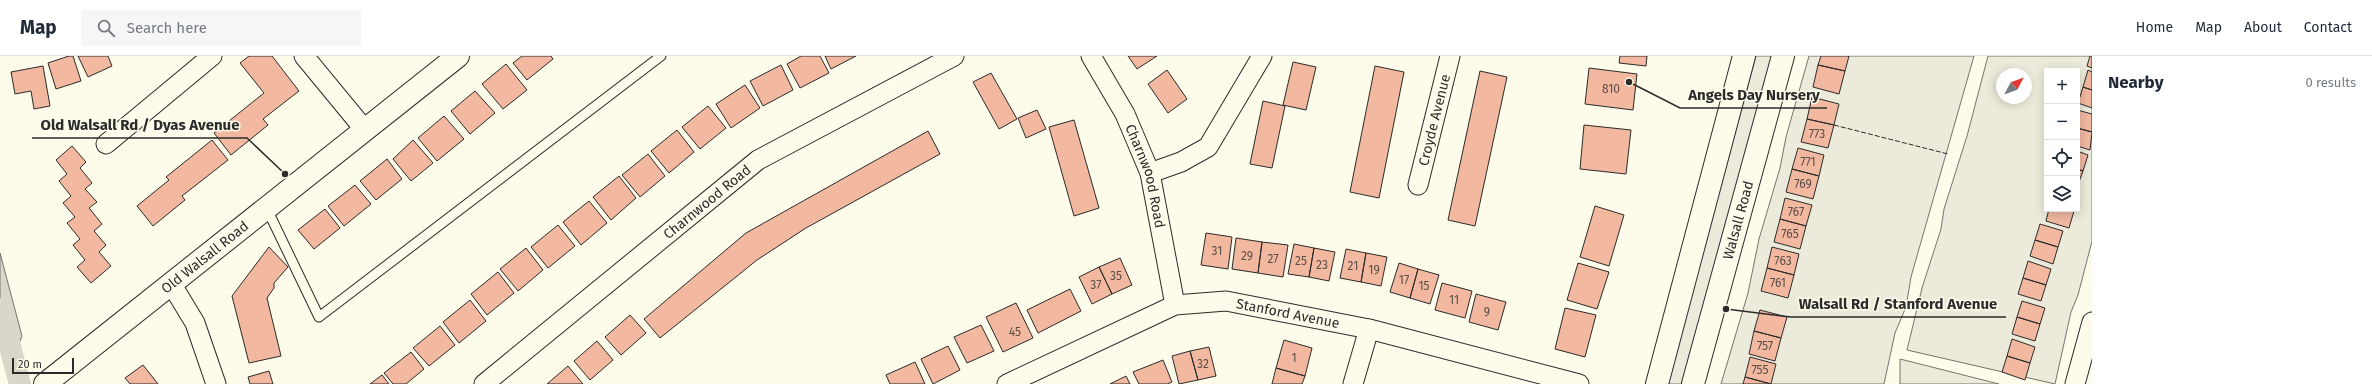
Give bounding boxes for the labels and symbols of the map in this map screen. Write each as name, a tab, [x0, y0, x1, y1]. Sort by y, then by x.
north arrow	[1996, 68, 2032, 104]
street label: Croyde Avenue	[1415, 72, 1454, 168]
callout: Angels Day Nursery	[1680, 81, 1827, 108]
house number: 810	[1602, 82, 1620, 96]
text: Angels Day Nursery	[1687, 86, 1820, 104]
callout: Old Walsall Rd / Dyas Avenue	[32, 111, 247, 138]
text: Old Walsall Rd / Dyas Avenue	[41, 116, 239, 134]
street label: Charnwood Road	[1121, 122, 1168, 229]
house number: 773	[1809, 127, 1825, 141]
house number: 771	[1800, 155, 1816, 169]
street label: Charnwood Road	[660, 161, 754, 243]
house number: 769	[1794, 177, 1812, 191]
street label: Walsall Road	[1720, 179, 1757, 261]
house number: 767	[1788, 205, 1804, 219]
street label: Old Walsall Road	[158, 218, 252, 297]
house number: 765	[1781, 227, 1799, 241]
house number: 31	[1212, 244, 1222, 258]
house number: 29	[1241, 249, 1253, 263]
house number: 27	[1267, 252, 1279, 266]
house number: 25	[1295, 254, 1307, 268]
house number: 763	[1774, 254, 1792, 268]
house number: 23	[1316, 258, 1328, 272]
house number: 21	[1348, 259, 1358, 273]
house number: 19	[1368, 263, 1380, 277]
house number: 35	[1110, 269, 1122, 283]
house number: 17	[1399, 273, 1409, 287]
house number: 761	[1770, 276, 1786, 290]
house number: 37	[1090, 278, 1102, 292]
house number: 15	[1418, 279, 1430, 293]
callout: Walsall Rd / Stanford Avenue	[1791, 290, 2006, 317]
house number: 11	[1449, 293, 1459, 307]
street label: Stanford Avenue	[1235, 295, 1341, 332]
text: Walsall Rd / Stanford Avenue	[1799, 295, 1997, 313]
house number: 9	[1484, 305, 1490, 319]
house number: 45	[1009, 325, 1021, 339]
house number: 757	[1757, 339, 1773, 353]
house number: 1	[1291, 351, 1297, 365]
scale bar	[12, 356, 74, 375]
house number: 32	[1197, 357, 1209, 371]
house number: 755	[1751, 363, 1769, 377]

